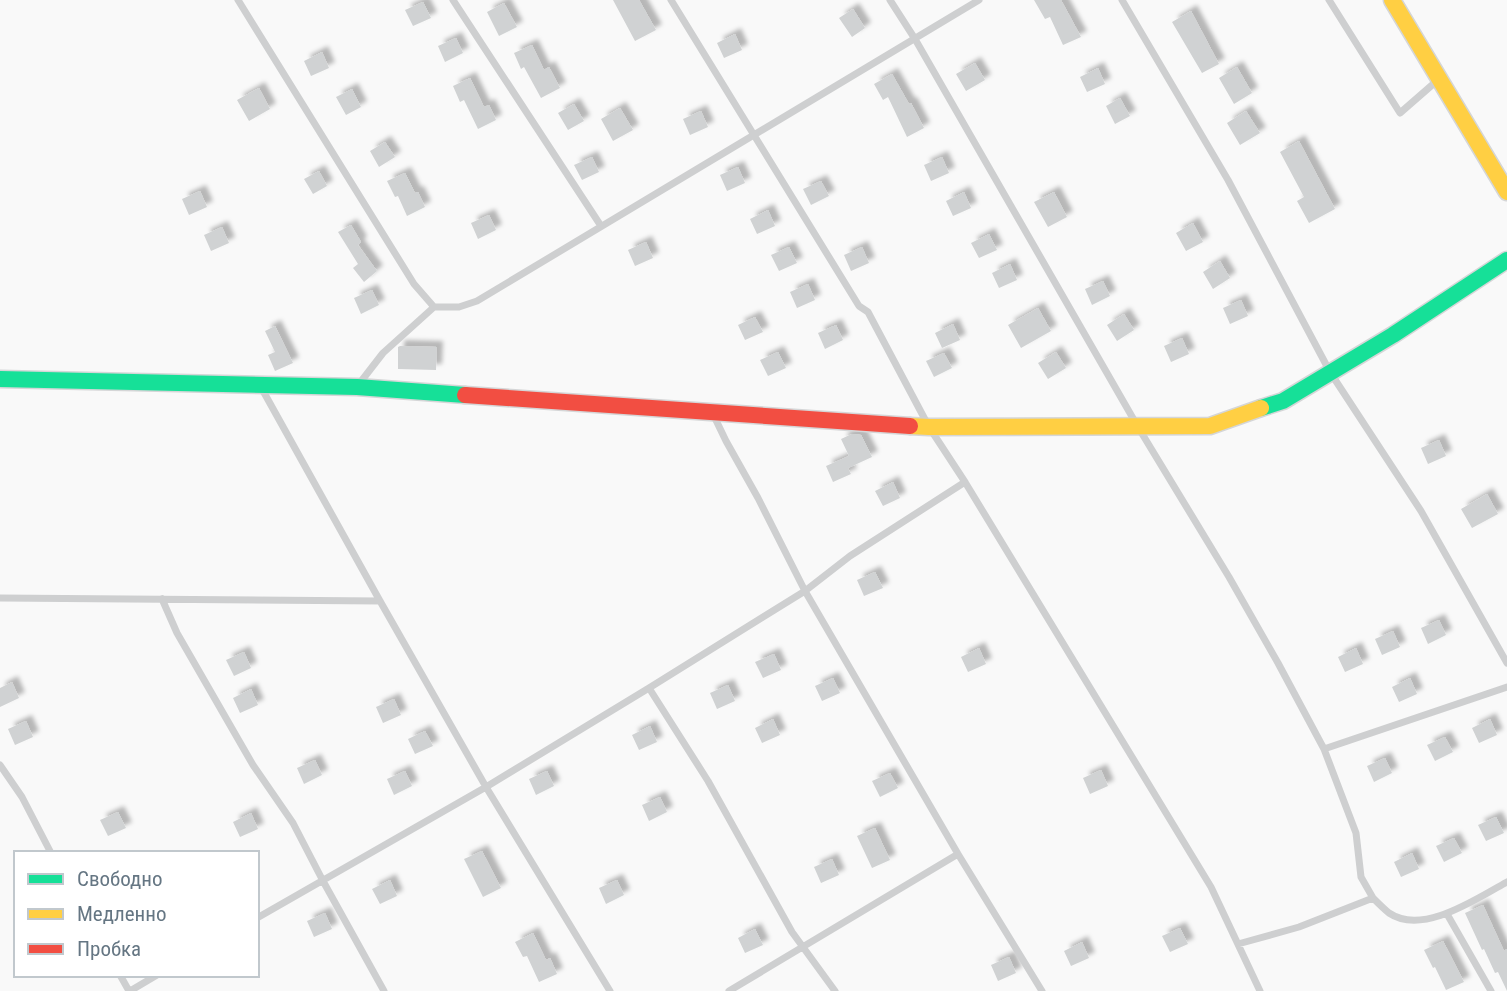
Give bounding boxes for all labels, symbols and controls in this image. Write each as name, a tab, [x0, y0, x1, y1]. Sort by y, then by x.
legend	[14, 851, 259, 977]
text: Свободно	[77, 867, 163, 891]
text: Медленно	[77, 902, 166, 926]
text: Пробка	[77, 937, 141, 961]

